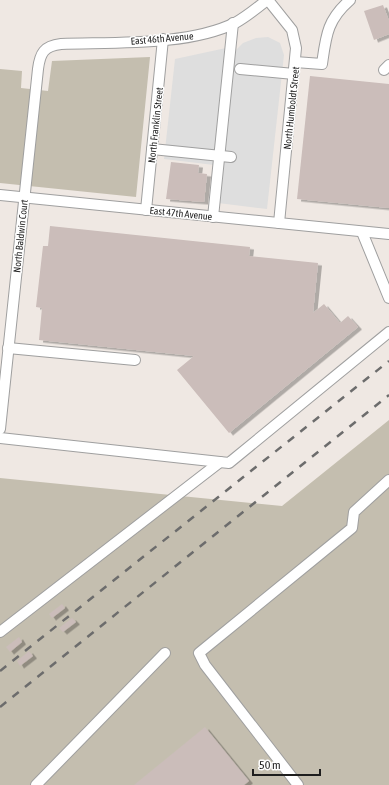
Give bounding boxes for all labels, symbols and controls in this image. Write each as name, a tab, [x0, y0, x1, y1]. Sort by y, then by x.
street label: East 46th Avenue	[130, 30, 194, 47]
street label: North Humboldt Street	[282, 66, 301, 150]
street label: North Franklin Street	[146, 86, 165, 163]
street label: North Baldwin Court	[11, 199, 30, 273]
street label: East 47th Avenue	[149, 205, 213, 222]
scale bar	[253, 751, 320, 777]
text: 50 m	[259, 758, 281, 772]

